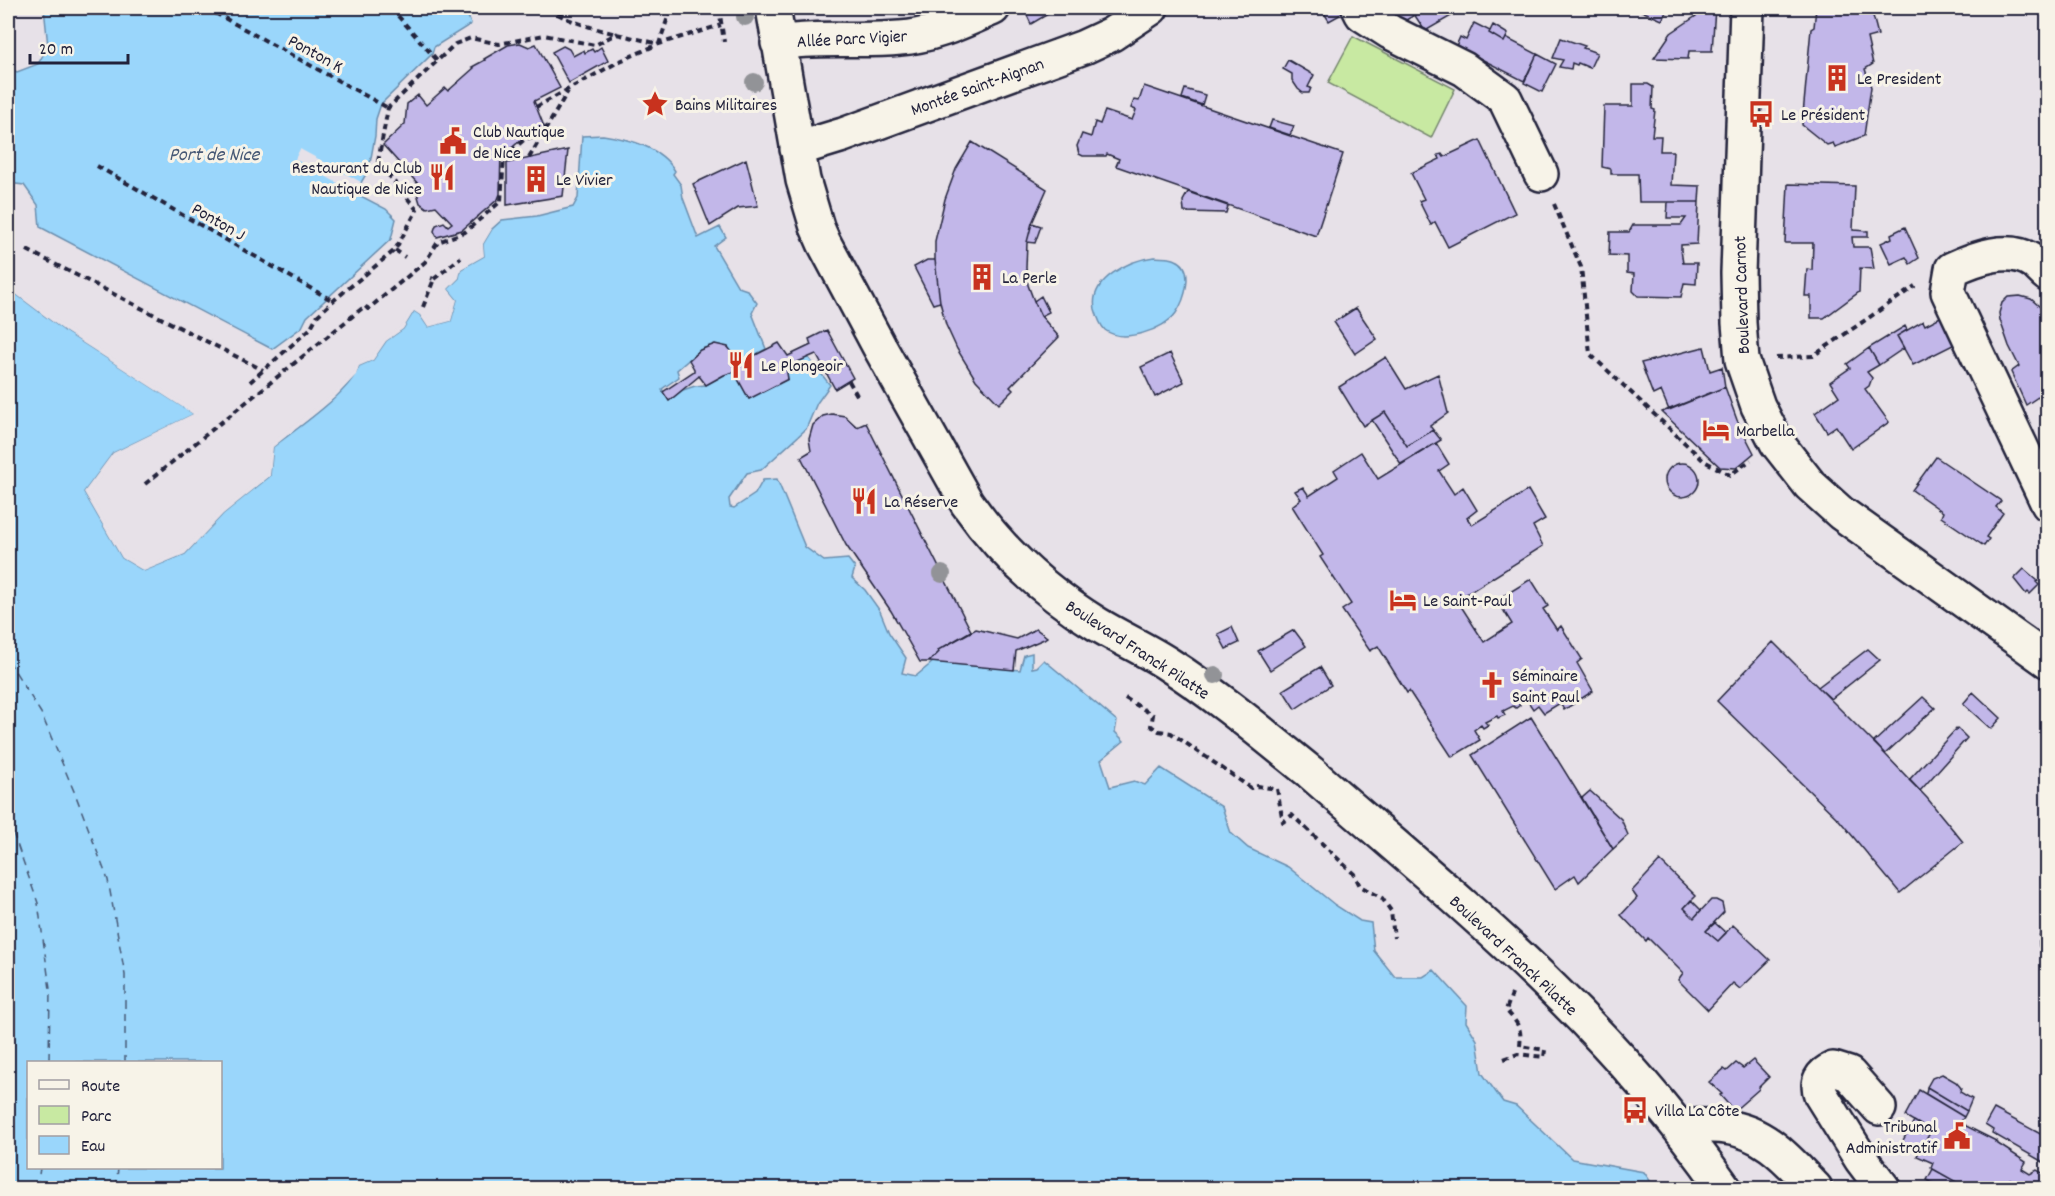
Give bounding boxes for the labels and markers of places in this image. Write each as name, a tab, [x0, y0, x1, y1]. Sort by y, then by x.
building icon: Le President	[1822, 63, 1852, 93]
place label: Le President	[1857, 68, 1942, 93]
place icon: Bains Militaires	[640, 89, 670, 119]
place label: Bains Militaires	[675, 94, 777, 119]
bus stop icon: Le Président	[1746, 99, 1776, 129]
place label: Le Président	[1781, 104, 1866, 129]
place label: Club Nautique de Nice	[473, 121, 565, 167]
public building icon: Club Nautique de Nice	[438, 126, 468, 156]
place label: Restaurant du Club Nautique de Nice	[292, 157, 422, 203]
restaurant icon: Restaurant du Club Nautique de Nice	[427, 162, 457, 192]
building icon: Le Vivier	[521, 164, 551, 194]
place label: Le Vivier	[556, 169, 613, 194]
building icon: La Perle	[967, 262, 997, 292]
place label: La Perle	[1002, 267, 1057, 292]
restaurant icon: Le Plongeoir	[726, 350, 756, 380]
place label: Le Plongeoir	[761, 355, 843, 380]
hotel icon: Marbella	[1701, 415, 1731, 445]
place label: Marbella	[1736, 420, 1795, 445]
restaurant icon: La Réserve	[849, 486, 879, 516]
place label: La Réserve	[884, 491, 958, 516]
hotel icon: Le Saint-Paul	[1388, 585, 1418, 615]
place label: Le Saint-Paul	[1423, 590, 1513, 615]
place label: Séminaire Saint Paul	[1512, 665, 1580, 711]
church icon: Séminaire Saint Paul	[1477, 670, 1507, 700]
bus stop icon: Villa La Côte	[1620, 1095, 1650, 1125]
place label: Villa La Côte	[1655, 1100, 1740, 1125]
place label: Tribunal Administratif	[1846, 1116, 1938, 1162]
public building icon: Tribunal Administratif	[1942, 1121, 1972, 1151]

